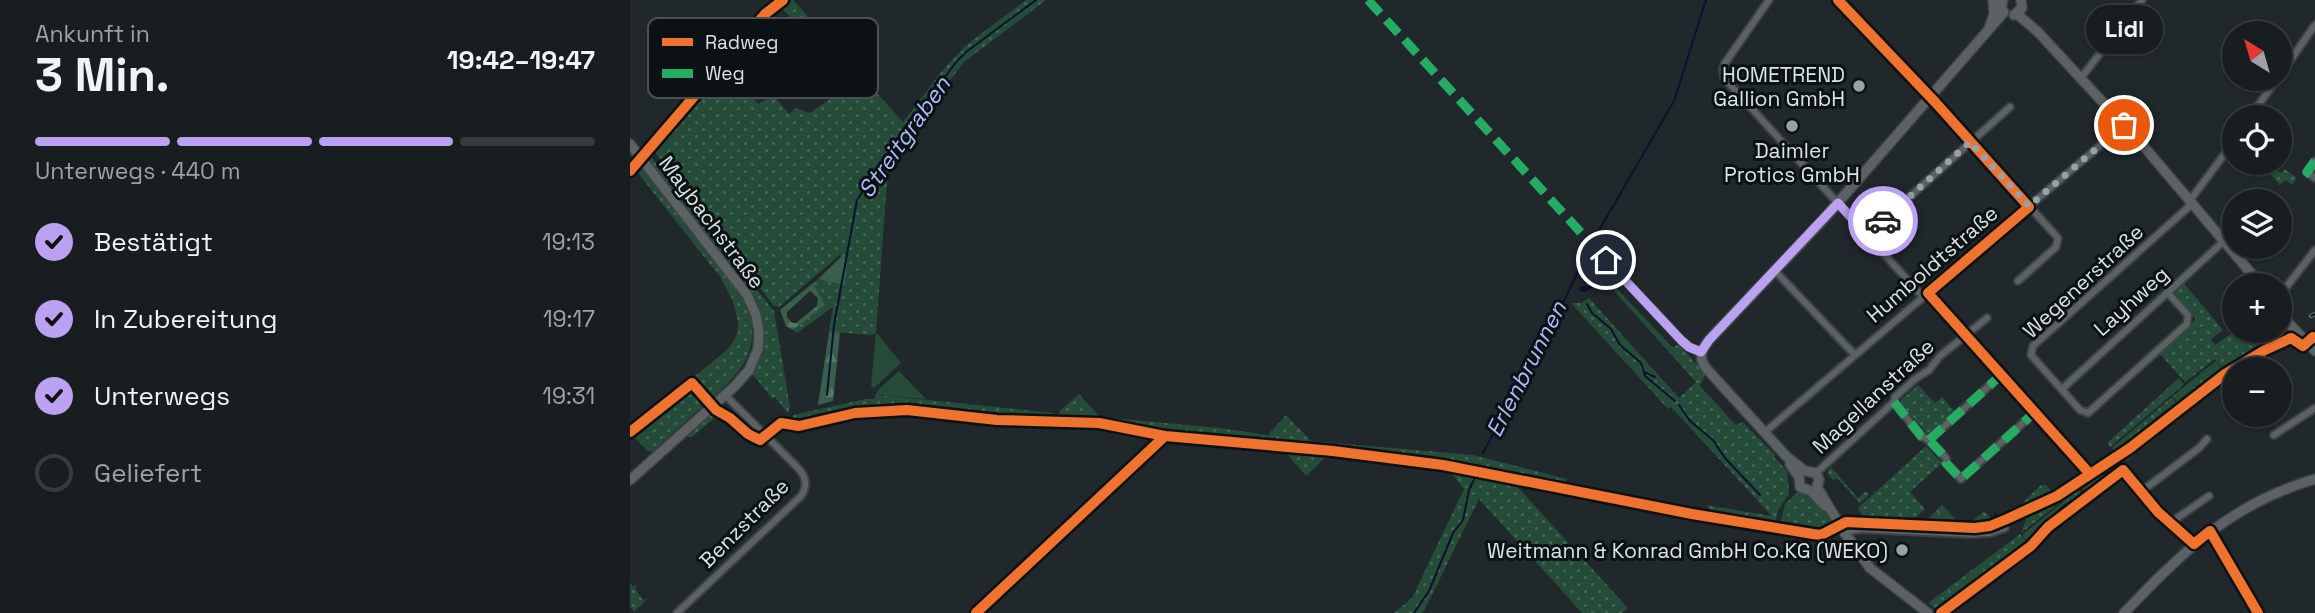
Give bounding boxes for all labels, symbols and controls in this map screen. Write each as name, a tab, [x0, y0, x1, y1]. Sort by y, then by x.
callout: Lidl	[2086, 6, 2162, 55]
text: Lidl	[2105, 14, 2144, 44]
legend	[648, 18, 878, 98]
text: Ankunft in	[35, 19, 150, 49]
north arrow	[2222, 21, 2292, 91]
map controls	[2222, 21, 2292, 427]
text: Radweg	[705, 30, 778, 55]
text: 19:42–19:47	[447, 43, 595, 77]
text: 3 Min.	[35, 46, 170, 104]
text: Weg	[705, 61, 745, 86]
place label: HOMETREND Gallion GmbH	[1713, 61, 1845, 112]
water label: Streitgraben	[851, 70, 957, 203]
marker: HOMETREND Gallion GmbH	[1851, 78, 1867, 94]
pin	[2094, 95, 2154, 155]
button: locate	[2222, 105, 2292, 175]
icon: bag	[2105, 106, 2143, 144]
marker: Daimler Protics GmbH	[1784, 118, 1800, 134]
place label: Daimler Protics GmbH	[1724, 137, 1860, 188]
street label: Maybachstraße	[653, 150, 771, 294]
text: Unterwegs · 440 m	[35, 156, 241, 186]
courier	[1848, 186, 1918, 256]
button: layers	[2222, 189, 2292, 259]
street label: Humboldtstraße	[1861, 200, 2003, 328]
icon: car	[1864, 202, 1902, 240]
street label: Wegenerstraße	[2017, 218, 2149, 344]
icon: check	[35, 223, 73, 261]
text: Bestätigt	[94, 225, 213, 259]
text: 19:13	[542, 227, 595, 257]
pin	[1576, 230, 1636, 290]
icon: home	[1587, 241, 1625, 279]
street label: Layhweg	[2088, 260, 2174, 342]
button: +	[2222, 273, 2292, 343]
water label: Erlenbrunnen	[1479, 295, 1573, 442]
icon: check	[35, 300, 73, 338]
text: In Zubereitung	[94, 302, 278, 336]
text: 19:17	[543, 304, 595, 334]
street label: Magellanstraße	[1806, 333, 1940, 459]
button: −	[2222, 357, 2292, 427]
icon: check	[35, 377, 73, 415]
text: Unterwegs	[94, 379, 230, 413]
text: 19:31	[542, 381, 595, 411]
text: Geliefert	[94, 456, 202, 490]
street label: Benzstraße	[693, 472, 795, 574]
place label: Weitmann & Konrad GmbH Co.KG (WEKO)	[1487, 537, 1888, 564]
marker: Weitmann & Konrad GmbH Co.KG (WEKO)	[1894, 542, 1910, 558]

